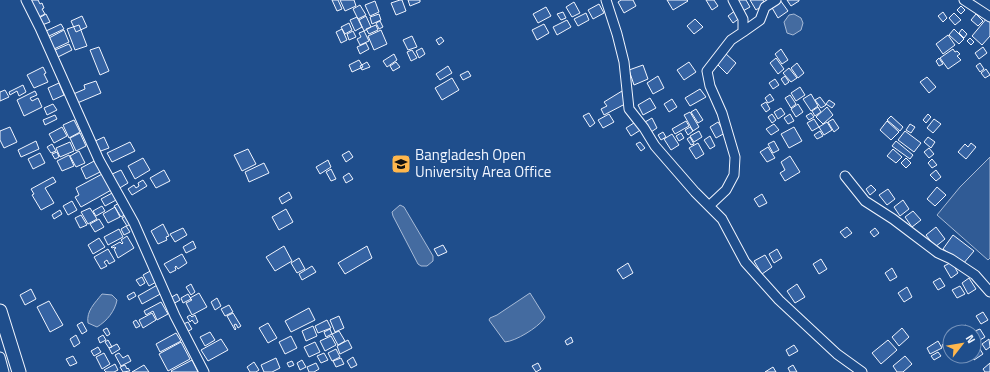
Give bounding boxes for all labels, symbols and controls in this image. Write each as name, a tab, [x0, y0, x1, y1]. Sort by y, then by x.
place label: Bangladesh Open University Area Office	[415, 143, 551, 183]
school or university icon: Bangladesh Open University Area Office	[390, 153, 412, 175]
north arrow	[942, 324, 982, 364]
text: N	[962, 331, 979, 346]

